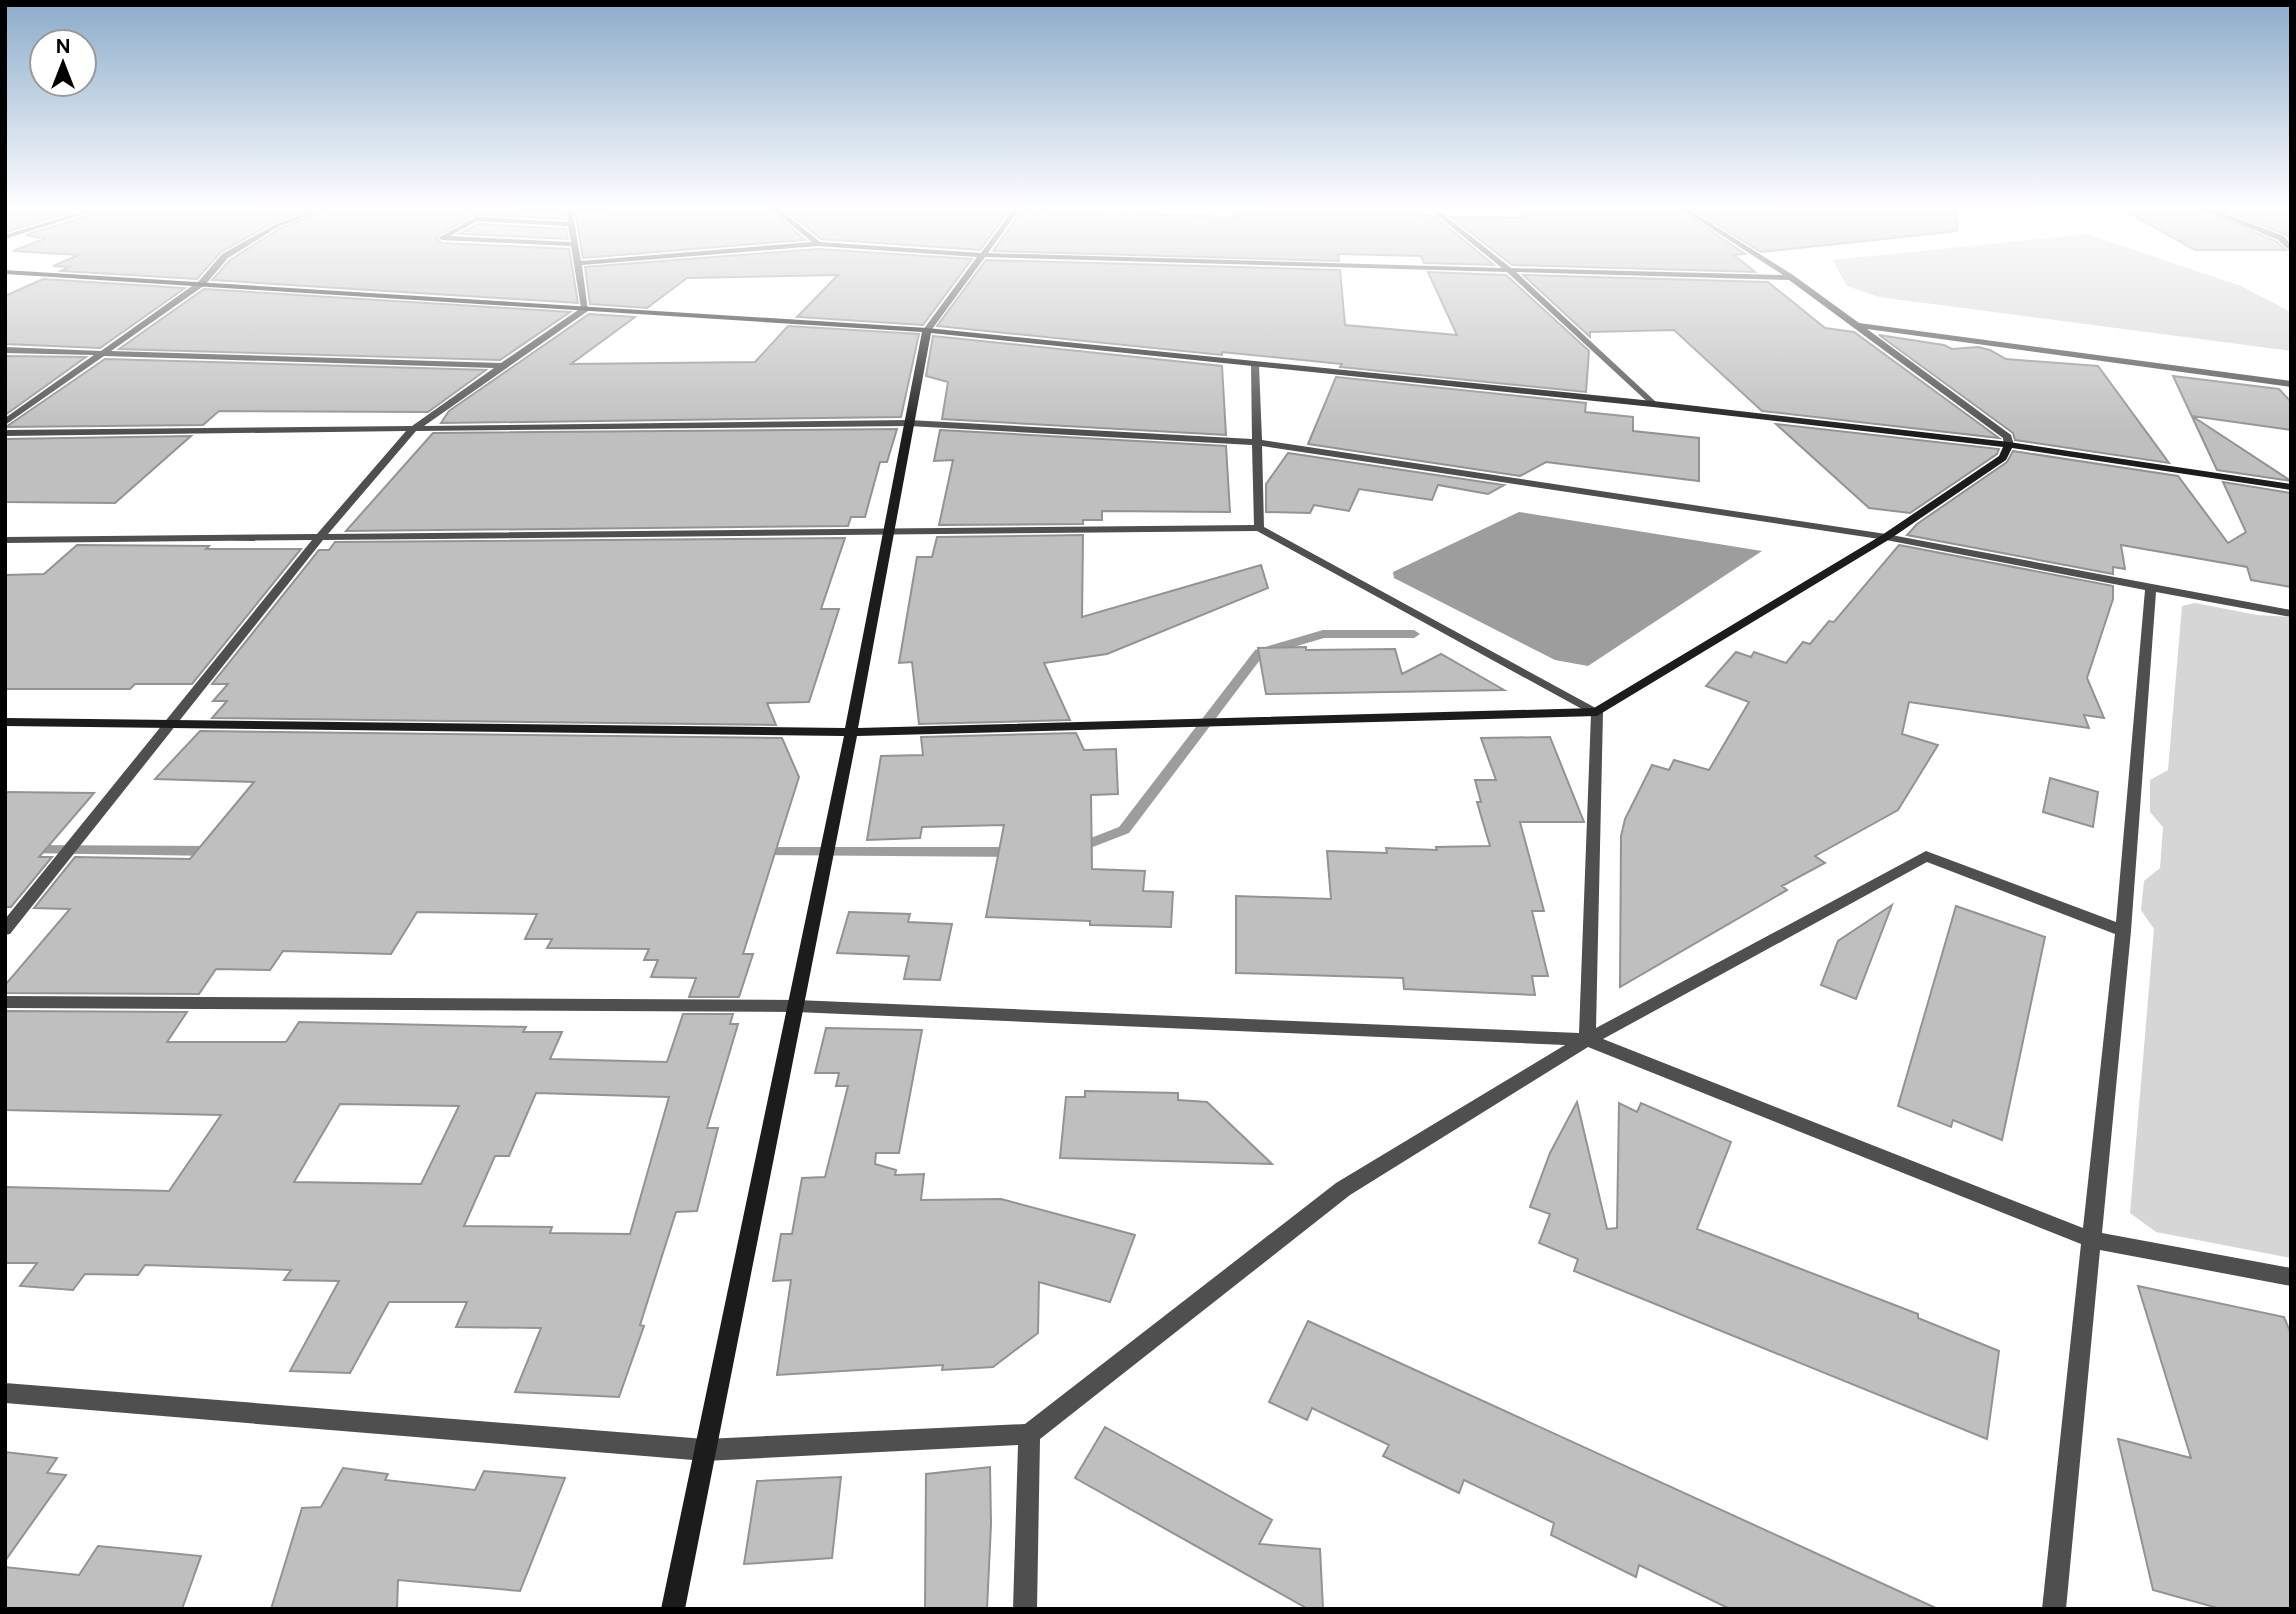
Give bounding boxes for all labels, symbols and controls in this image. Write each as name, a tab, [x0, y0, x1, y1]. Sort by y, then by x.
north arrow	[28, 28, 98, 98]
text: N	[56, 35, 70, 58]

